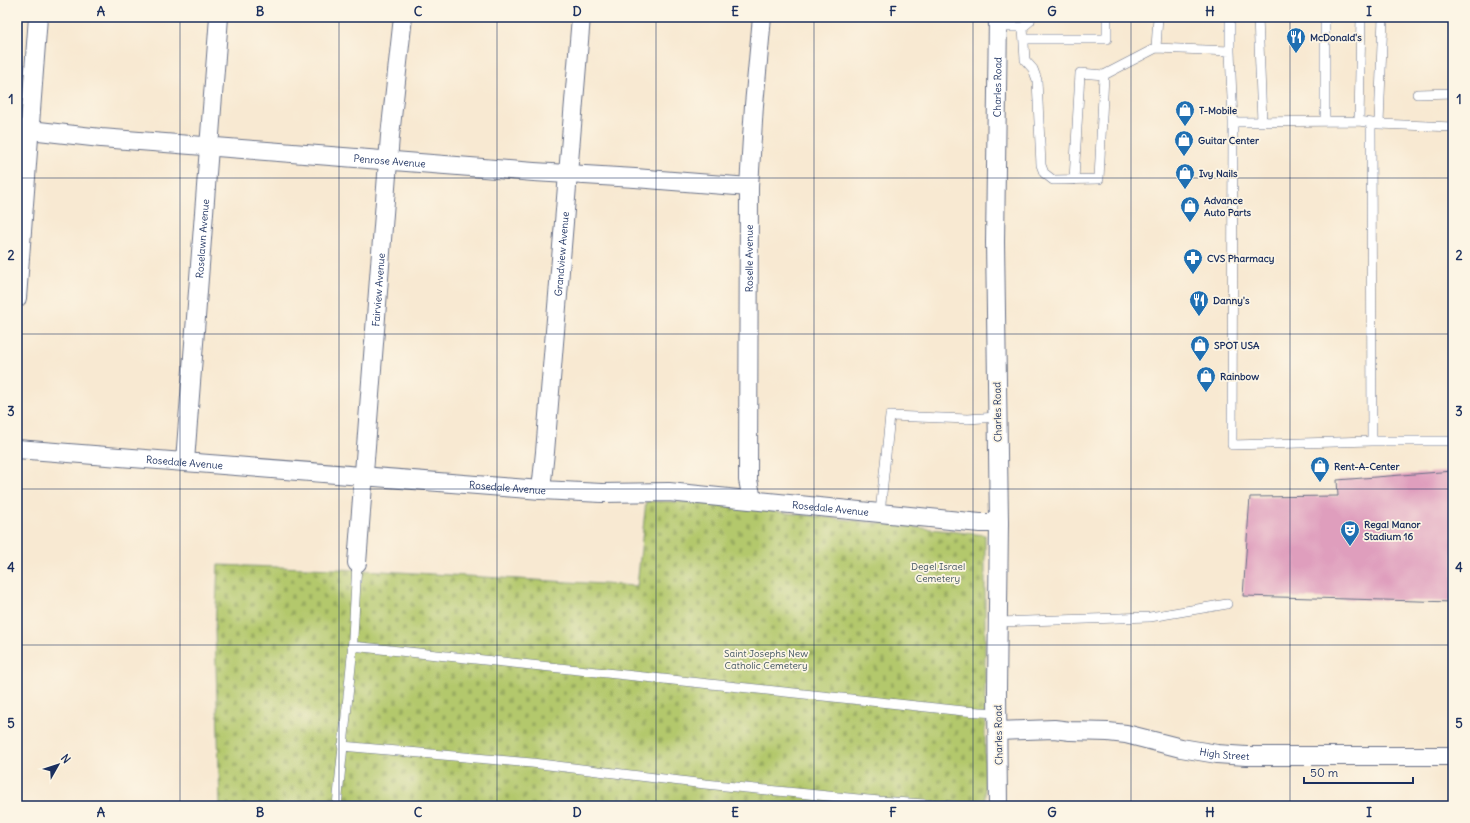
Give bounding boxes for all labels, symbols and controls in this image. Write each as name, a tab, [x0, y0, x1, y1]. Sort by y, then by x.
text: A	[97, 3, 106, 20]
text: B	[256, 3, 265, 20]
text: C	[414, 3, 423, 20]
text: D	[572, 3, 582, 20]
text: E	[731, 3, 739, 20]
text: F	[889, 3, 897, 20]
text: G	[1047, 3, 1057, 20]
text: H	[1205, 3, 1215, 20]
text: I	[1366, 3, 1372, 20]
restaurant icon: McDonald's	[1285, 26, 1307, 54]
place label: McDonald's	[1310, 31, 1362, 44]
street label: Charles Road	[991, 57, 1004, 117]
text: 1	[8, 91, 14, 108]
text: 1	[1456, 91, 1462, 108]
shop icon: T-Mobile	[1174, 99, 1196, 127]
place label: T-Mobile	[1199, 104, 1238, 117]
shop icon: Guitar Center	[1173, 129, 1195, 157]
place label: Guitar Center	[1198, 134, 1260, 147]
street label: Penrose Avenue	[353, 152, 426, 170]
shop icon: Ivy Nails	[1174, 162, 1196, 190]
place label: Ivy Nails	[1199, 167, 1238, 180]
place label: Advance Auto Parts	[1204, 194, 1252, 219]
shop icon: Advance Auto Parts	[1179, 195, 1201, 223]
street label: Roselawn Avenue	[193, 199, 212, 279]
street label: Grandview Avenue	[552, 211, 572, 297]
street label: Roselle Avenue	[743, 225, 756, 292]
text: 2	[7, 247, 15, 264]
pharmacy icon: CVS Pharmacy	[1182, 247, 1204, 275]
text: 2	[1455, 247, 1463, 264]
place label: CVS Pharmacy	[1207, 252, 1275, 265]
street label: Fairview Avenue	[369, 253, 388, 327]
restaurant icon: Danny's	[1188, 289, 1210, 317]
place label: Danny's	[1213, 294, 1250, 307]
shop icon: SPOT USA	[1189, 334, 1211, 362]
place label: SPOT USA	[1214, 339, 1260, 352]
shop icon: Rainbow	[1195, 365, 1217, 393]
place label: Rainbow	[1220, 370, 1259, 383]
street label: Charles Road	[990, 382, 1005, 442]
text: 3	[7, 403, 15, 420]
text: 3	[1455, 403, 1463, 420]
street label: Rosedale Avenue	[146, 453, 223, 472]
shop icon: Rent-A-Center	[1309, 455, 1331, 483]
place label: Rent-A-Center	[1334, 460, 1400, 473]
street label: Rosedale Avenue	[469, 478, 546, 497]
street label: Rosedale Avenue	[791, 498, 869, 519]
place label: Regal Manor Stadium 16	[1364, 518, 1422, 543]
theatre icon: Regal Manor Stadium 16	[1339, 519, 1361, 547]
text: 4	[7, 559, 15, 576]
text: 4	[1455, 559, 1463, 576]
park label: Degel Israel Cemetery	[911, 560, 965, 585]
park label: Saint Josephs New Catholic Cemetery	[724, 647, 808, 672]
street label: Charles Road	[991, 705, 1006, 765]
text: 5	[7, 715, 15, 732]
text: 5	[1455, 715, 1463, 732]
north arrow	[38, 745, 78, 785]
street label: High Street	[1199, 745, 1250, 763]
text: N	[58, 751, 74, 766]
scale bar	[1304, 759, 1413, 785]
text: 50 m	[1310, 765, 1339, 780]
text: A	[97, 804, 106, 821]
text: B	[256, 804, 265, 821]
text: C	[414, 804, 423, 821]
text: D	[572, 804, 582, 821]
text: E	[731, 804, 739, 821]
text: F	[889, 804, 897, 821]
text: G	[1047, 804, 1057, 821]
text: H	[1205, 804, 1215, 821]
text: I	[1366, 804, 1372, 821]

